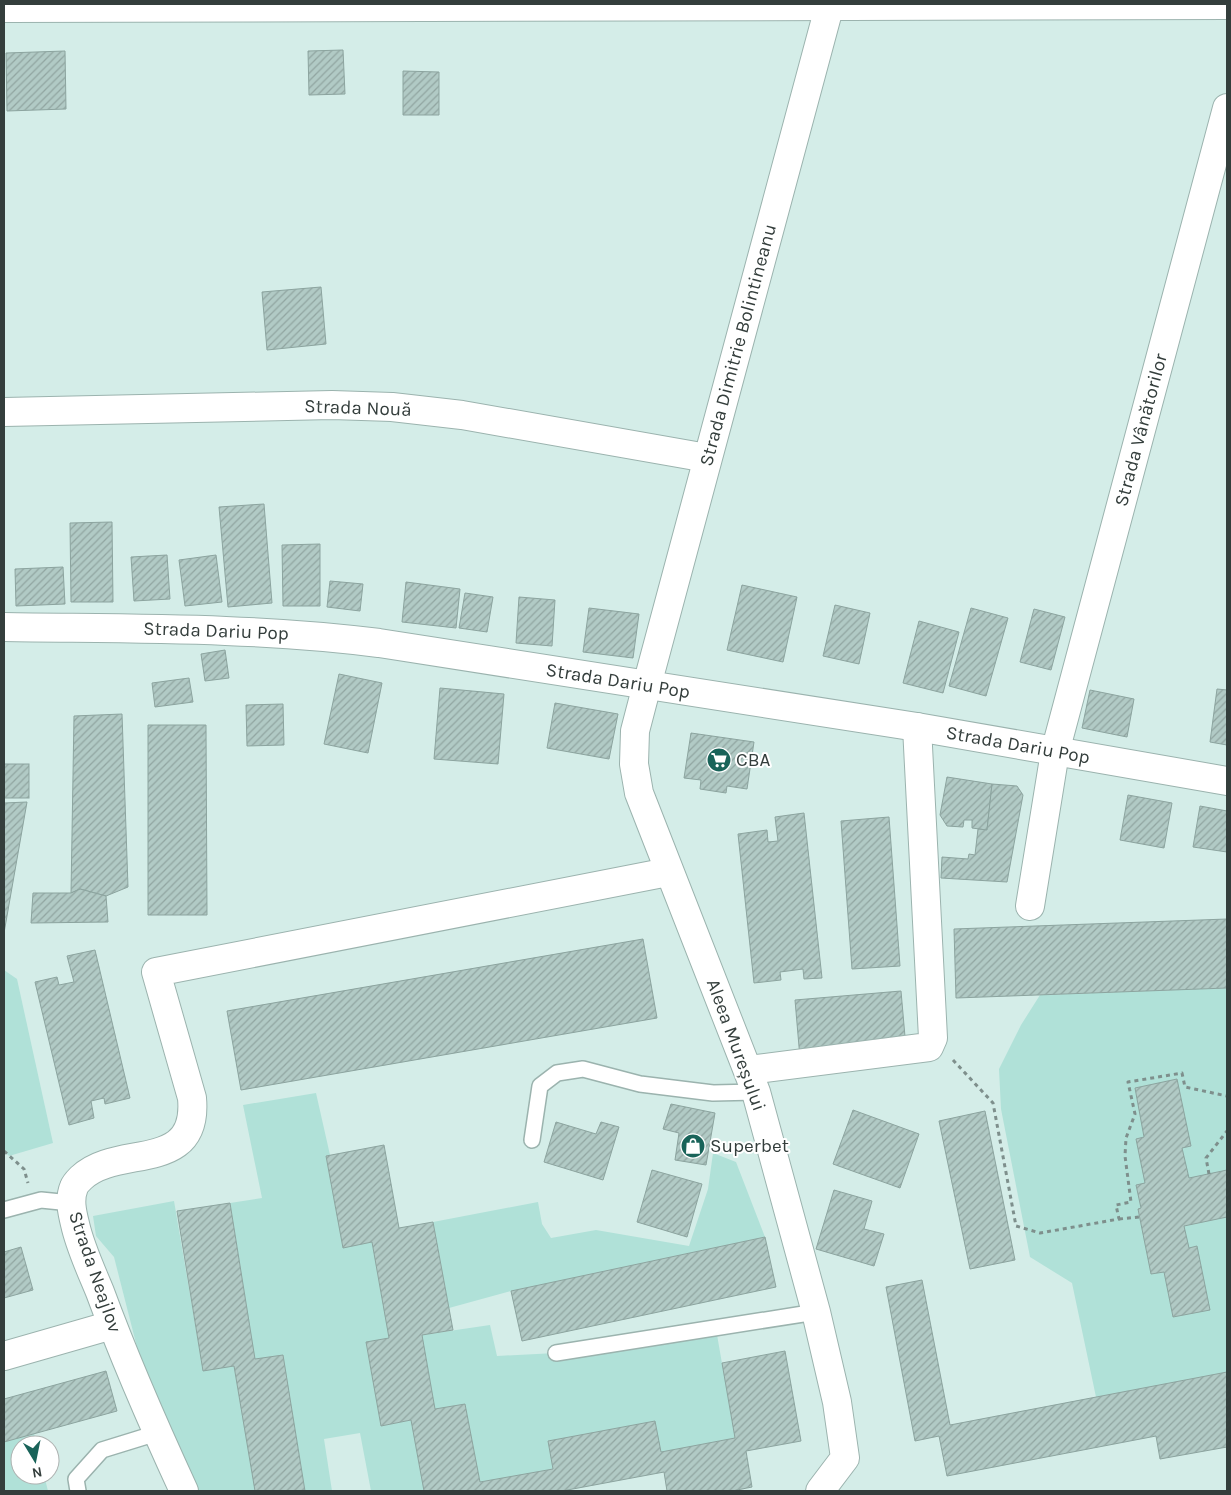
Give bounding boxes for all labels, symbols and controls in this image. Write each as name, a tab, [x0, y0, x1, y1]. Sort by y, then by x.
street label: Strada Dimitrie Bolintineanu	[695, 221, 781, 469]
street label: Strada Vânătorilor	[1110, 351, 1172, 509]
street label: Strada Nouă	[304, 395, 412, 421]
street label: Strada Dariu Pop	[143, 617, 289, 645]
street label: Strada Dariu Pop	[544, 659, 692, 703]
street label: Strada Dariu Pop	[944, 722, 1092, 768]
supermarket icon: CBA	[706, 747, 732, 773]
place label: CBA	[736, 749, 770, 771]
street label: Aleea Mureșului	[702, 976, 770, 1114]
shop icon: Superbet	[680, 1133, 706, 1159]
place label: Superbet	[710, 1135, 789, 1157]
street label: Strada Neajlov	[64, 1209, 126, 1336]
north arrow	[10, 1435, 60, 1485]
text: N	[31, 1463, 44, 1482]

